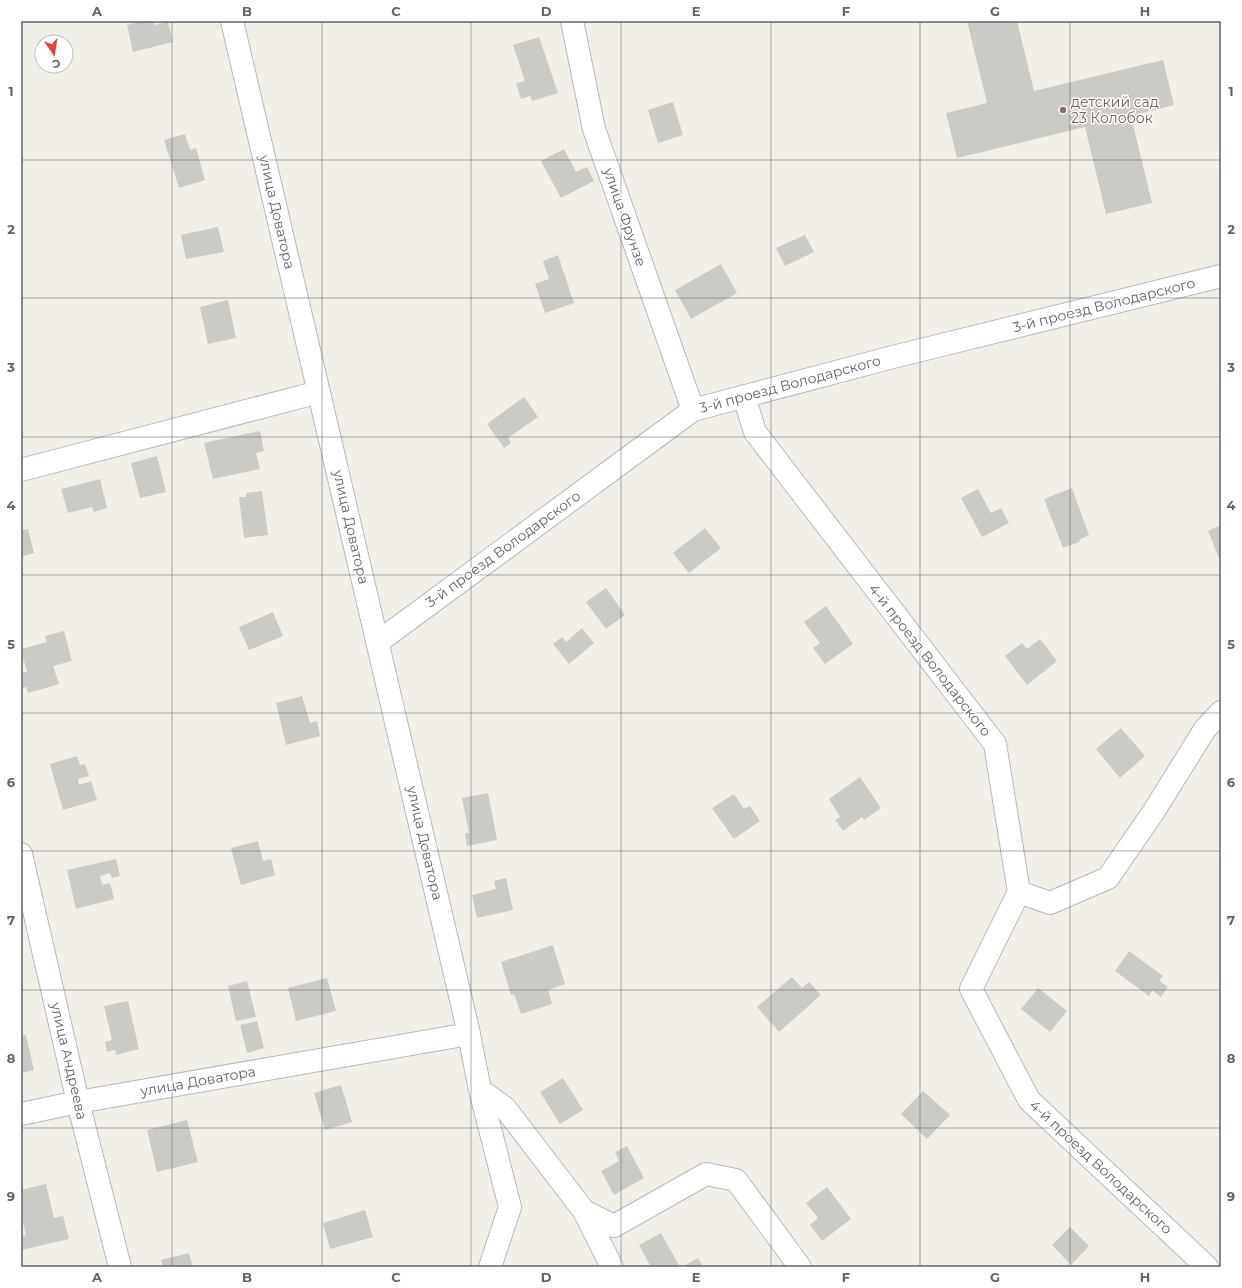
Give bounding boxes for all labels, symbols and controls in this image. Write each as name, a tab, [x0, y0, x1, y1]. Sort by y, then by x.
text: A	[91, 3, 103, 19]
text: B	[242, 3, 252, 19]
text: C	[391, 3, 401, 19]
text: D	[541, 3, 552, 19]
text: E	[692, 3, 701, 19]
text: F	[842, 3, 850, 19]
text: G	[990, 3, 1000, 19]
text: H	[1140, 3, 1150, 19]
north arrow	[34, 34, 74, 74]
text: С	[51, 56, 62, 71]
text: 1	[8, 83, 14, 99]
text: 1	[1228, 83, 1234, 99]
place label: детский сад 23 Колобок	[1071, 93, 1159, 127]
marker: детский сад 23 Колобок	[1058, 105, 1068, 115]
street label: улица Доватора	[255, 152, 299, 271]
street label: улица Фрунзе	[599, 164, 650, 269]
text: 2	[7, 221, 15, 237]
text: 2	[1227, 221, 1235, 237]
street label: 3-й проезд Володарского	[1011, 274, 1197, 336]
street label: 3-й проезд Володарского	[697, 351, 883, 417]
text: 3	[6, 359, 15, 375]
text: 3	[1226, 359, 1235, 375]
street label: улица Доватора	[329, 467, 373, 586]
street label: 3-й проезд Володарского	[422, 487, 584, 611]
text: 4	[7, 497, 16, 513]
text: 4	[1227, 497, 1236, 513]
street label: 4-й проезд Володарского	[865, 580, 995, 740]
text: 5	[7, 636, 15, 652]
text: 5	[1227, 636, 1235, 652]
text: 6	[7, 774, 16, 790]
text: 6	[1227, 774, 1236, 790]
street label: улица Доватора	[403, 783, 447, 902]
text: 7	[7, 912, 15, 928]
text: 7	[1227, 912, 1235, 928]
street label: улица Андреева	[47, 1000, 91, 1121]
text: 8	[7, 1050, 16, 1066]
text: 8	[1227, 1050, 1236, 1066]
street label: улица Доватора	[138, 1062, 257, 1100]
street label: 4-й проезд Володарского	[1026, 1096, 1176, 1238]
text: 9	[7, 1188, 15, 1204]
text: 9	[1227, 1188, 1235, 1204]
text: A	[91, 1269, 103, 1285]
text: B	[242, 1269, 252, 1285]
text: C	[391, 1269, 401, 1285]
text: D	[541, 1269, 552, 1285]
text: E	[692, 1269, 701, 1285]
text: F	[842, 1269, 850, 1285]
text: G	[990, 1269, 1000, 1285]
text: H	[1140, 1269, 1150, 1285]

